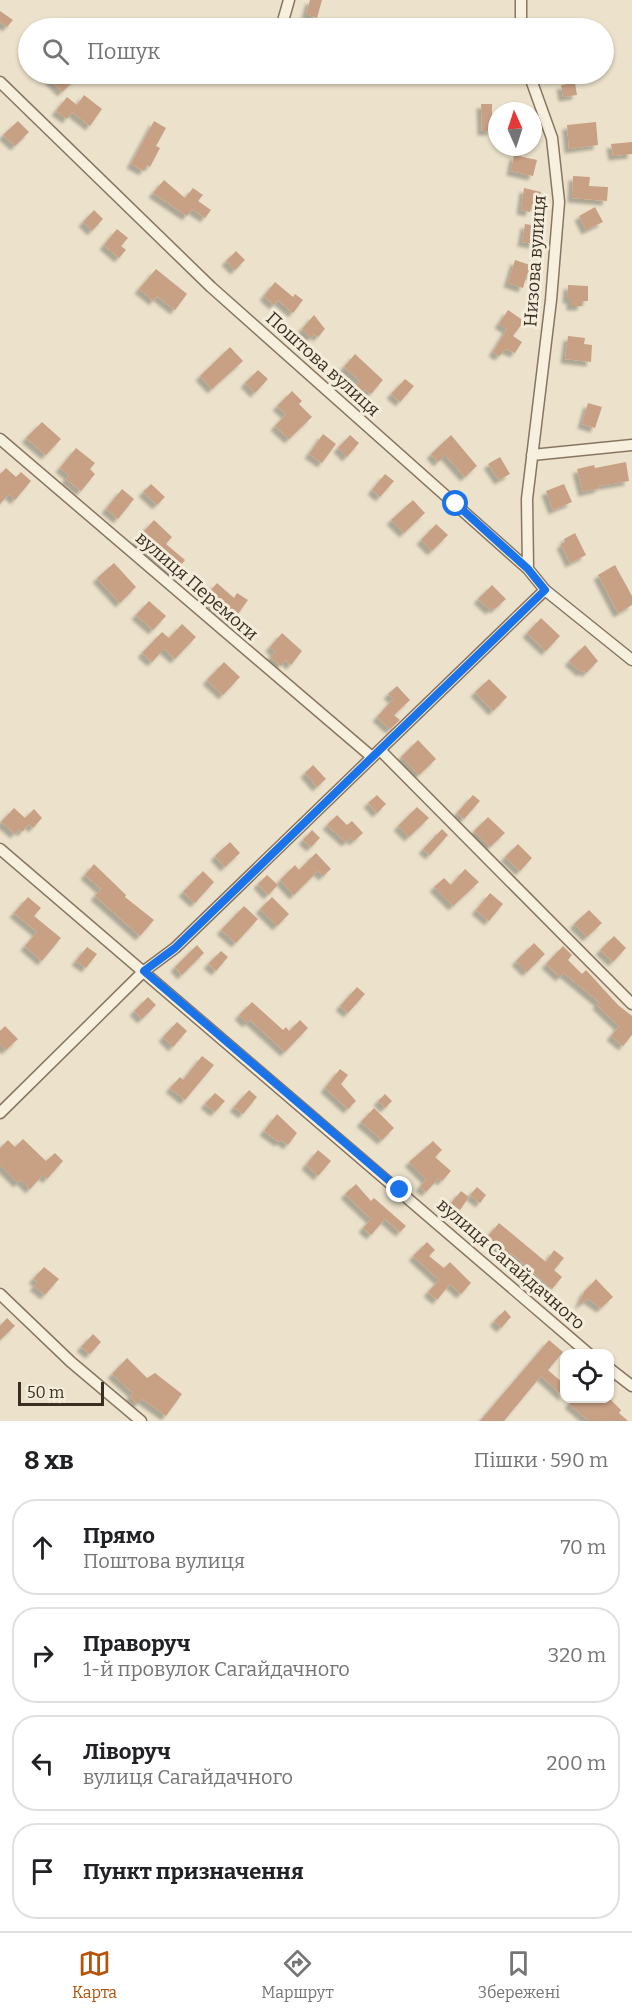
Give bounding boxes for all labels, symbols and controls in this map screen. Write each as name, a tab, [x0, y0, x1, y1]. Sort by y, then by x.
search box	[18, 18, 614, 84]
icon: search	[39, 35, 72, 68]
text: Пошук	[87, 38, 160, 65]
north arrow	[488, 102, 542, 156]
street label: Низова вулиця	[519, 194, 551, 328]
street label: Поштова вулиця	[261, 307, 385, 421]
route start	[442, 490, 468, 516]
street label: вулиця Перемоги	[131, 527, 263, 645]
route end	[386, 1176, 412, 1202]
street label: вулиця Сагайдачного	[432, 1194, 590, 1334]
map controls	[560, 1349, 614, 1403]
button: locate	[560, 1349, 614, 1403]
scale bar	[18, 1379, 104, 1406]
text: 50 m	[27, 1383, 64, 1402]
text: 8 хв	[24, 1445, 74, 1476]
text: Пішки · 590 m	[474, 1448, 608, 1472]
text: Прямо	[83, 1522, 155, 1549]
icon: ahead	[26, 1531, 59, 1564]
text: 70 m	[560, 1535, 606, 1559]
text: Поштова вулиця	[83, 1549, 245, 1573]
text: Праворуч	[83, 1630, 191, 1657]
icon: right	[26, 1639, 59, 1672]
text: 320 m	[548, 1643, 606, 1667]
text: 1-й провулок Сагайдачного	[83, 1657, 350, 1681]
text: Ліворуч	[83, 1738, 171, 1765]
icon: left	[26, 1747, 59, 1780]
text: 200 m	[546, 1751, 606, 1775]
text: вулиця Сагайдачного	[83, 1765, 293, 1789]
icon: arrive	[26, 1855, 59, 1888]
text: Пункт призначення	[83, 1858, 304, 1885]
tab: Карта	[72, 1947, 117, 2002]
tab: Маршрут	[261, 1947, 334, 2002]
tab: Збережені	[478, 1947, 560, 2002]

